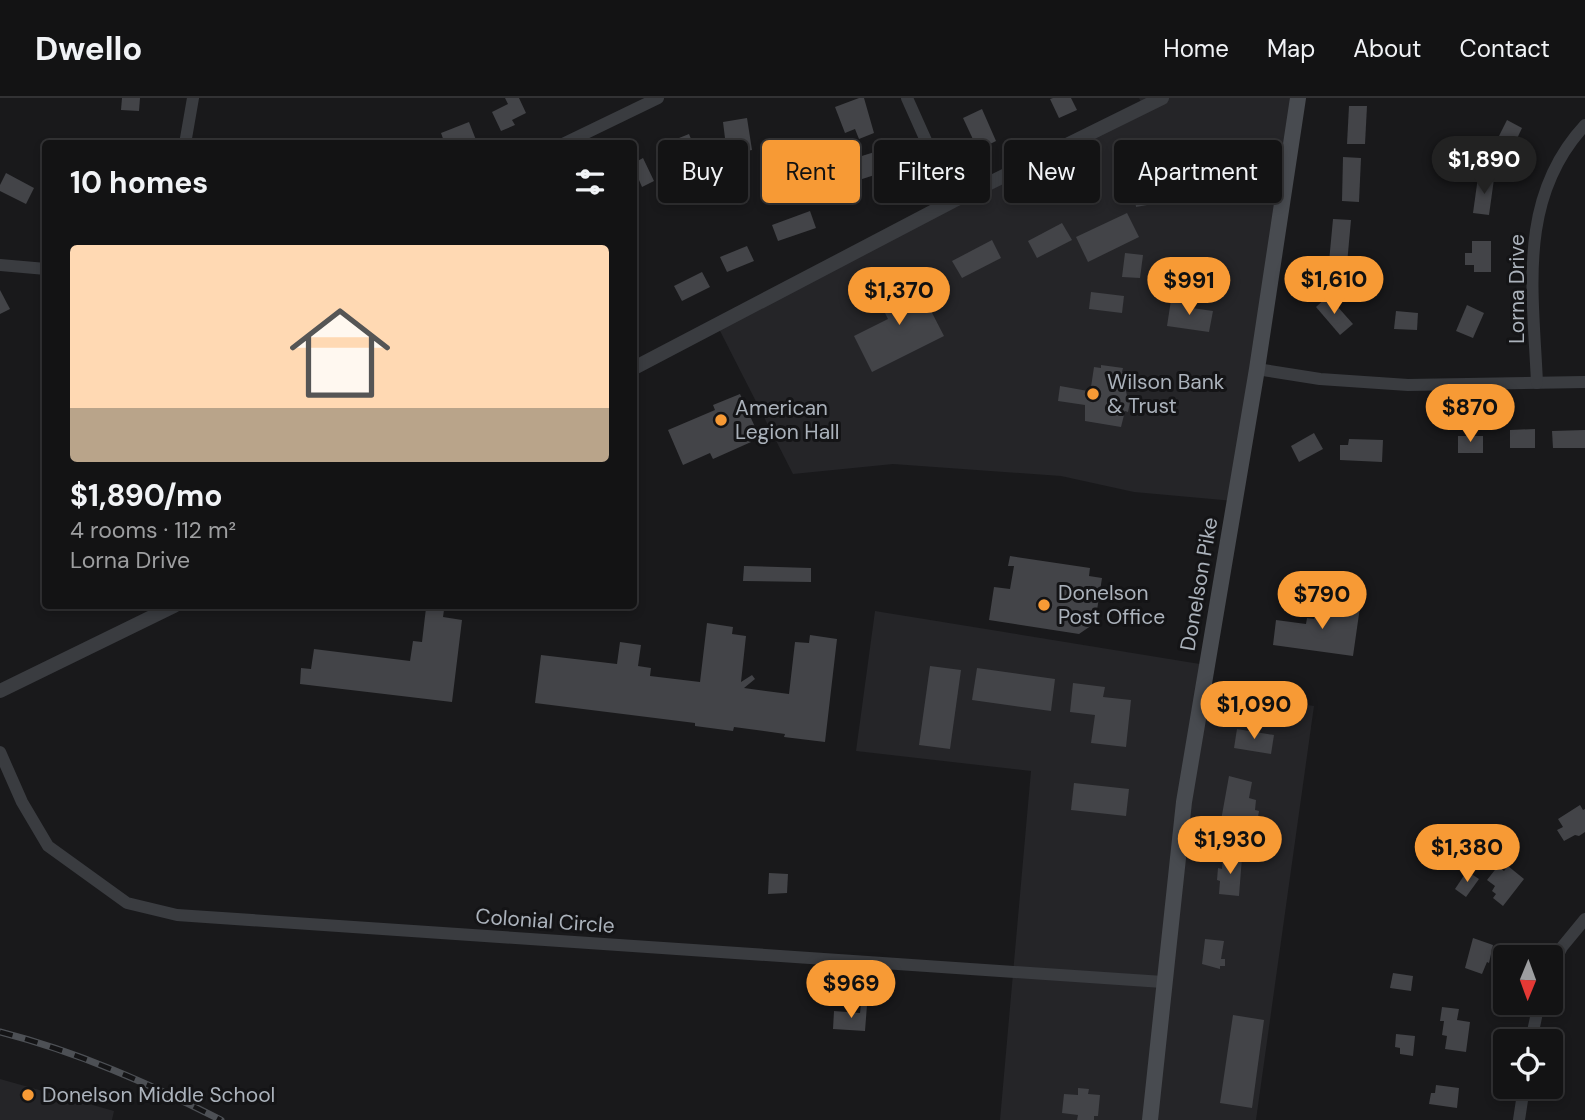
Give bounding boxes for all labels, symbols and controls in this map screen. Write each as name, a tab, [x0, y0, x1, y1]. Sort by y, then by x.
text: Dwello	[35, 27, 142, 70]
text: Home	[1163, 33, 1229, 64]
text: Map	[1267, 33, 1315, 64]
text: About	[1353, 33, 1422, 64]
text: Contact	[1460, 33, 1550, 64]
pin: $1,890	[1427, 136, 1541, 196]
chip: Buy	[658, 140, 748, 203]
chip: Rent	[762, 140, 860, 203]
chip: Filters	[874, 140, 990, 203]
chip: New	[1004, 140, 1100, 203]
chip: Apartment	[1114, 140, 1282, 203]
text: $1,890	[1448, 144, 1520, 174]
text: 10 homes	[70, 163, 208, 202]
icon: filters	[571, 163, 609, 201]
street label: Lorna Drive	[1503, 234, 1531, 344]
pin: $1,610	[1277, 256, 1391, 316]
pin: $991	[1148, 258, 1230, 317]
text: $1,610	[1300, 264, 1368, 294]
text: $991	[1163, 265, 1215, 295]
pin: $1,370	[842, 268, 956, 327]
text: $1,370	[864, 275, 934, 305]
icon: home	[277, 290, 403, 416]
place label: Wilson Bank & Trust	[1107, 368, 1225, 420]
pin: $870	[1429, 384, 1511, 444]
marker: Wilson Bank & Trust	[1085, 386, 1101, 402]
text: $870	[1442, 392, 1498, 422]
place label: American Legion Hall	[735, 394, 839, 446]
marker: American Legion Hall	[713, 412, 729, 428]
text: $1,890/mo	[70, 476, 222, 515]
text: 4 rooms · 112 m²	[70, 515, 236, 545]
street label: Donelson Pike	[1173, 515, 1225, 653]
text: Lorna Drive	[70, 545, 190, 575]
pin: $790	[1281, 572, 1363, 631]
place label: Donelson Post Office	[1058, 579, 1165, 631]
text: $790	[1294, 579, 1350, 609]
marker: Donelson Post Office	[1036, 597, 1052, 613]
pin: $1,090	[1197, 682, 1311, 741]
text: $1,090	[1217, 689, 1291, 719]
pin: $1,930	[1173, 816, 1287, 876]
text: $1,930	[1194, 824, 1266, 854]
pin: $1,380	[1410, 824, 1524, 884]
text: $1,380	[1431, 832, 1503, 862]
street label: Colonial Circle	[474, 902, 616, 940]
north arrow	[1493, 945, 1563, 1015]
map controls	[1493, 945, 1563, 1099]
pin: $969	[810, 960, 892, 1020]
text: $969	[822, 968, 880, 998]
button: locate	[1493, 1029, 1563, 1099]
place label: Donelson Middle School	[42, 1081, 275, 1109]
marker: Donelson Middle School	[20, 1087, 36, 1103]

